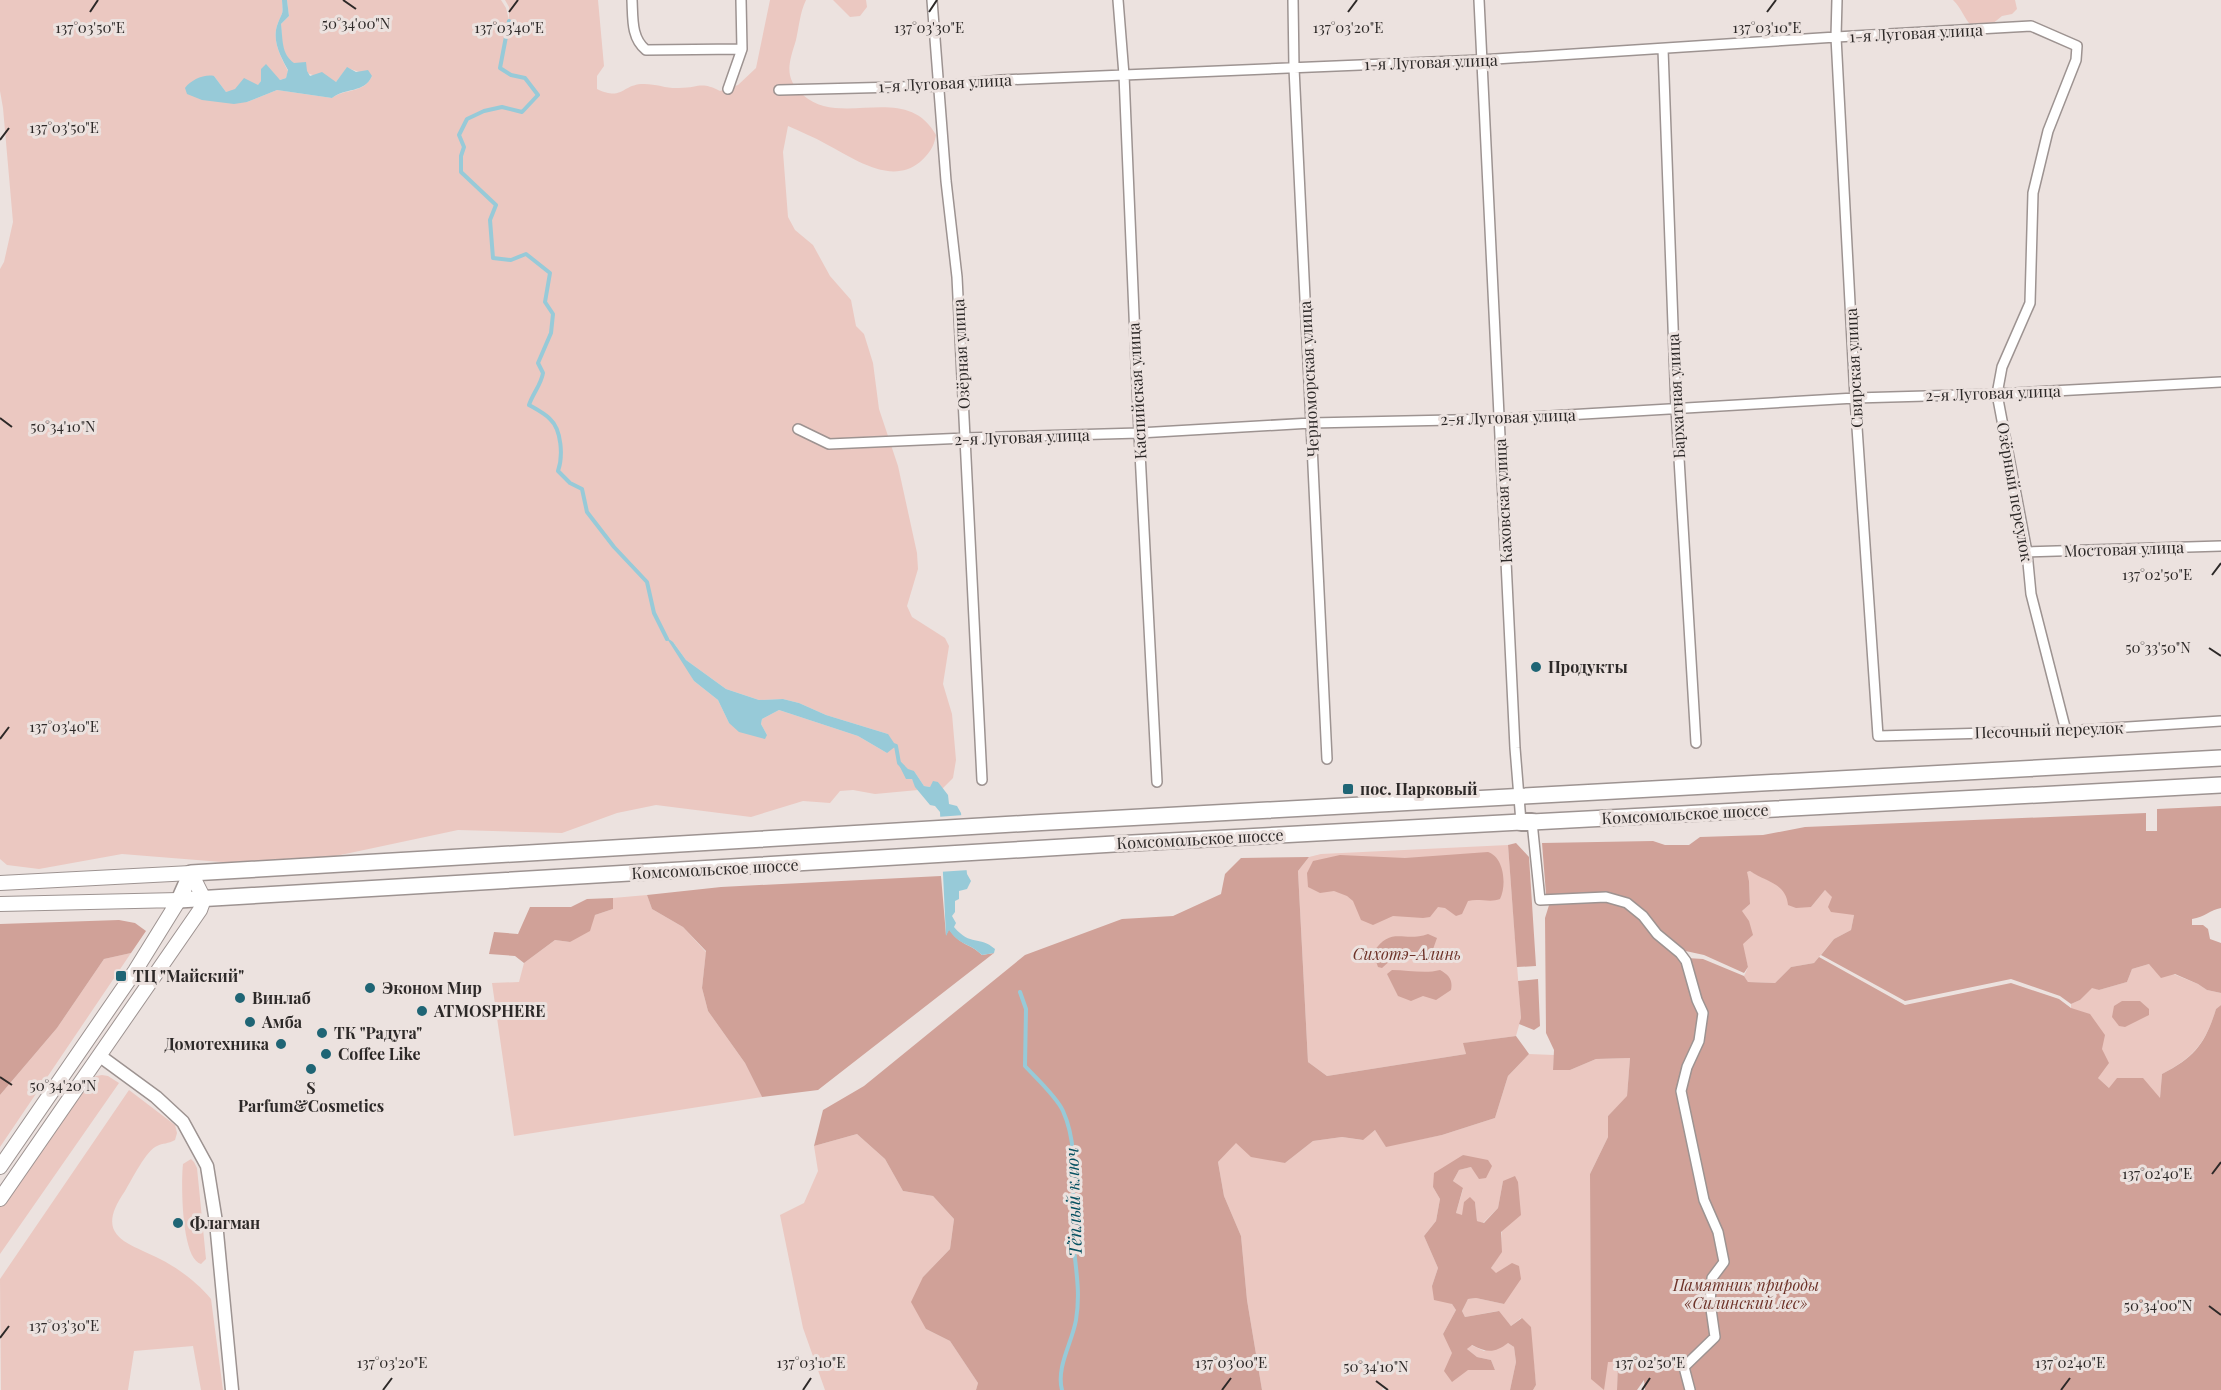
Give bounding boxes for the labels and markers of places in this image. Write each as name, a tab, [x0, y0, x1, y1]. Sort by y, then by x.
place label: Продукты	[1548, 656, 1628, 677]
marker: Продукты	[1529, 660, 1543, 674]
place label: пос. Парковый	[1360, 778, 1478, 799]
marker: пос. Парковый	[1341, 782, 1355, 796]
place label: ТЦ "Майский"	[133, 965, 244, 986]
marker: ТЦ "Майский"	[114, 969, 128, 983]
place label: Эконом Мир	[382, 977, 482, 998]
marker: Эконом Мир	[363, 981, 377, 995]
place label: Винлаб	[252, 987, 311, 1008]
marker: Винлаб	[233, 991, 247, 1005]
place label: ATMOSPHERE	[433, 1000, 545, 1021]
marker: ATMOSPHERE	[415, 1004, 429, 1018]
place label: Амба	[261, 1011, 303, 1032]
marker: Амба	[243, 1015, 257, 1029]
place label: ТК "Радуга"	[334, 1022, 422, 1043]
marker: ТК "Радуга"	[315, 1026, 329, 1040]
place label: Домотехника	[164, 1033, 270, 1054]
marker: Домотехника	[274, 1037, 288, 1051]
place label: Coffee Like	[338, 1043, 421, 1064]
marker: Coffee Like	[319, 1047, 333, 1061]
marker: S Parfum&Cosmetics	[304, 1062, 318, 1076]
place label: S Parfum&Cosmetics	[238, 1077, 384, 1116]
place label: Флагман	[190, 1212, 260, 1233]
marker: Флагман	[171, 1216, 185, 1230]

